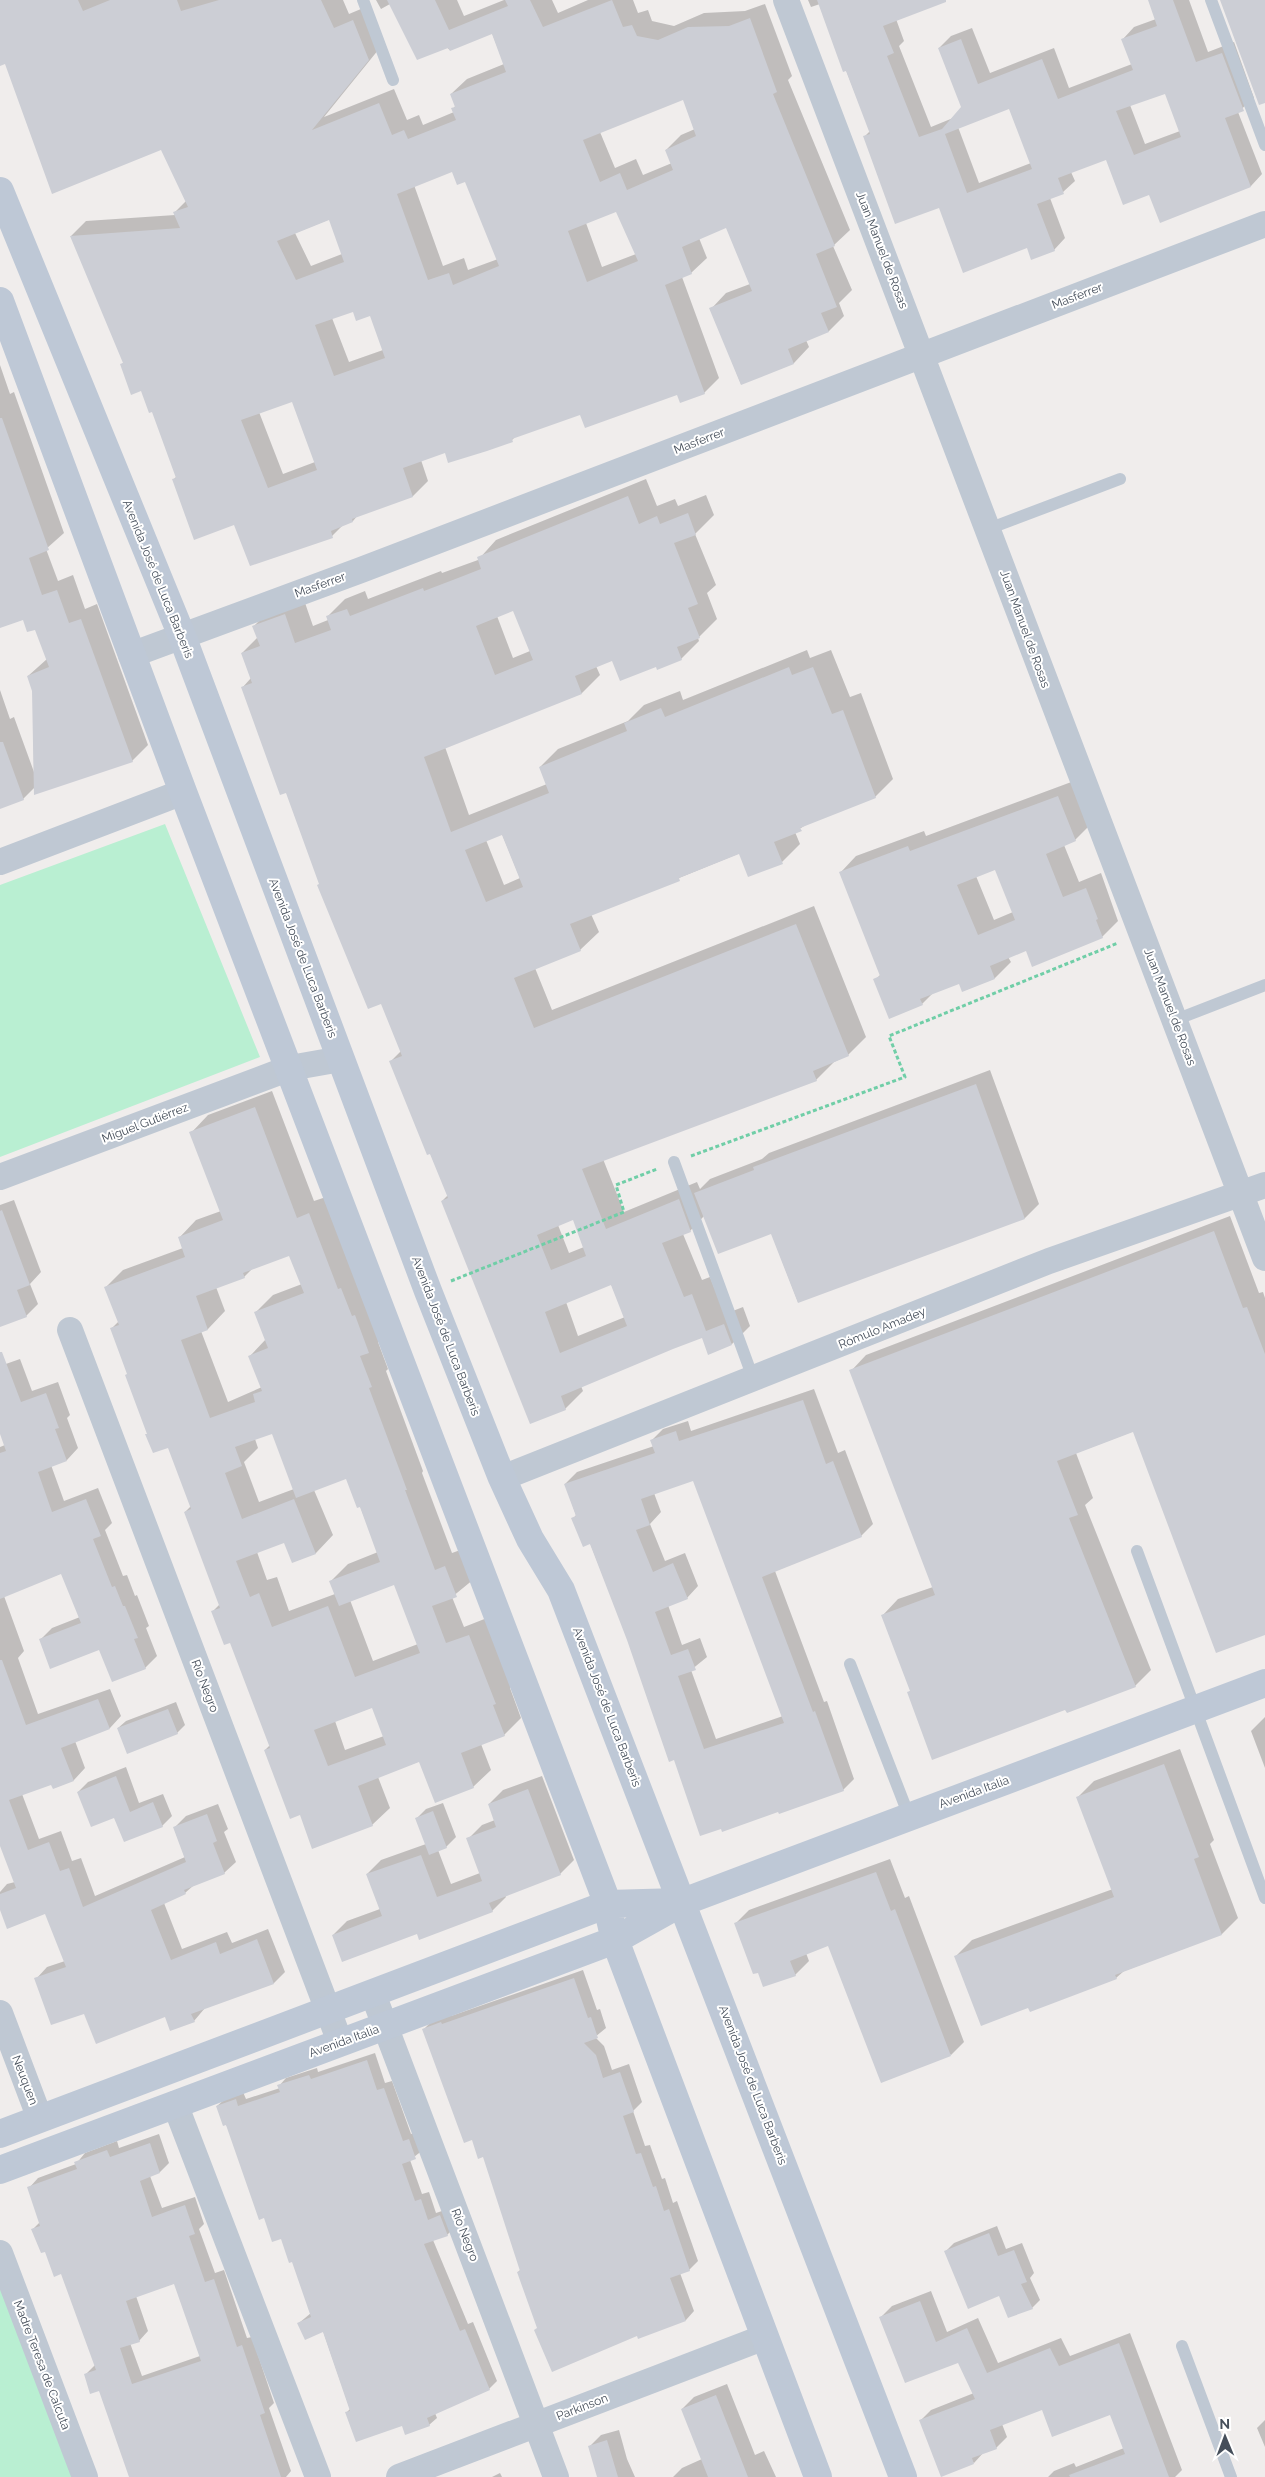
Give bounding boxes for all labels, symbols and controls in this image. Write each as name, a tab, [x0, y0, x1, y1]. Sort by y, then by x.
street label: Juan Manuel de Rosas	[853, 190, 911, 311]
street label: Masferrer	[1050, 280, 1105, 312]
street label: Masferrer	[672, 425, 727, 457]
street label: Avenida José de Luca Barberis	[120, 498, 196, 660]
street label: Juan Manuel de Rosas	[997, 568, 1053, 690]
street label: Masferrer	[293, 569, 348, 601]
street label: Avenida José de Luca Barberis	[266, 876, 340, 1040]
street label: Juan Manuel de Rosas	[1141, 947, 1199, 1068]
street label: Miguel Gutiérrez	[100, 1100, 190, 1146]
street label: Avenida José de Luca Barberis	[409, 1254, 483, 1418]
street label: Rómulo Amadey	[836, 1304, 928, 1352]
street label: Avenida José de Luca Barberis	[570, 1625, 644, 1789]
street label: Río Negro	[189, 1658, 221, 1714]
street label: Avenida Italia	[937, 1773, 1011, 1811]
street label: Avenida José de Luca Barberis	[716, 2003, 790, 2167]
street label: Avenida Italia	[307, 2022, 381, 2060]
street label: Neuquen	[9, 2053, 41, 2107]
street label: Río Negro	[449, 2207, 481, 2263]
street label: Madre Teresa de Calcuta	[11, 2298, 73, 2432]
street label: Parkinson	[554, 2391, 610, 2423]
north arrow	[1200, 2412, 1250, 2462]
text: N	[1219, 2416, 1230, 2432]

